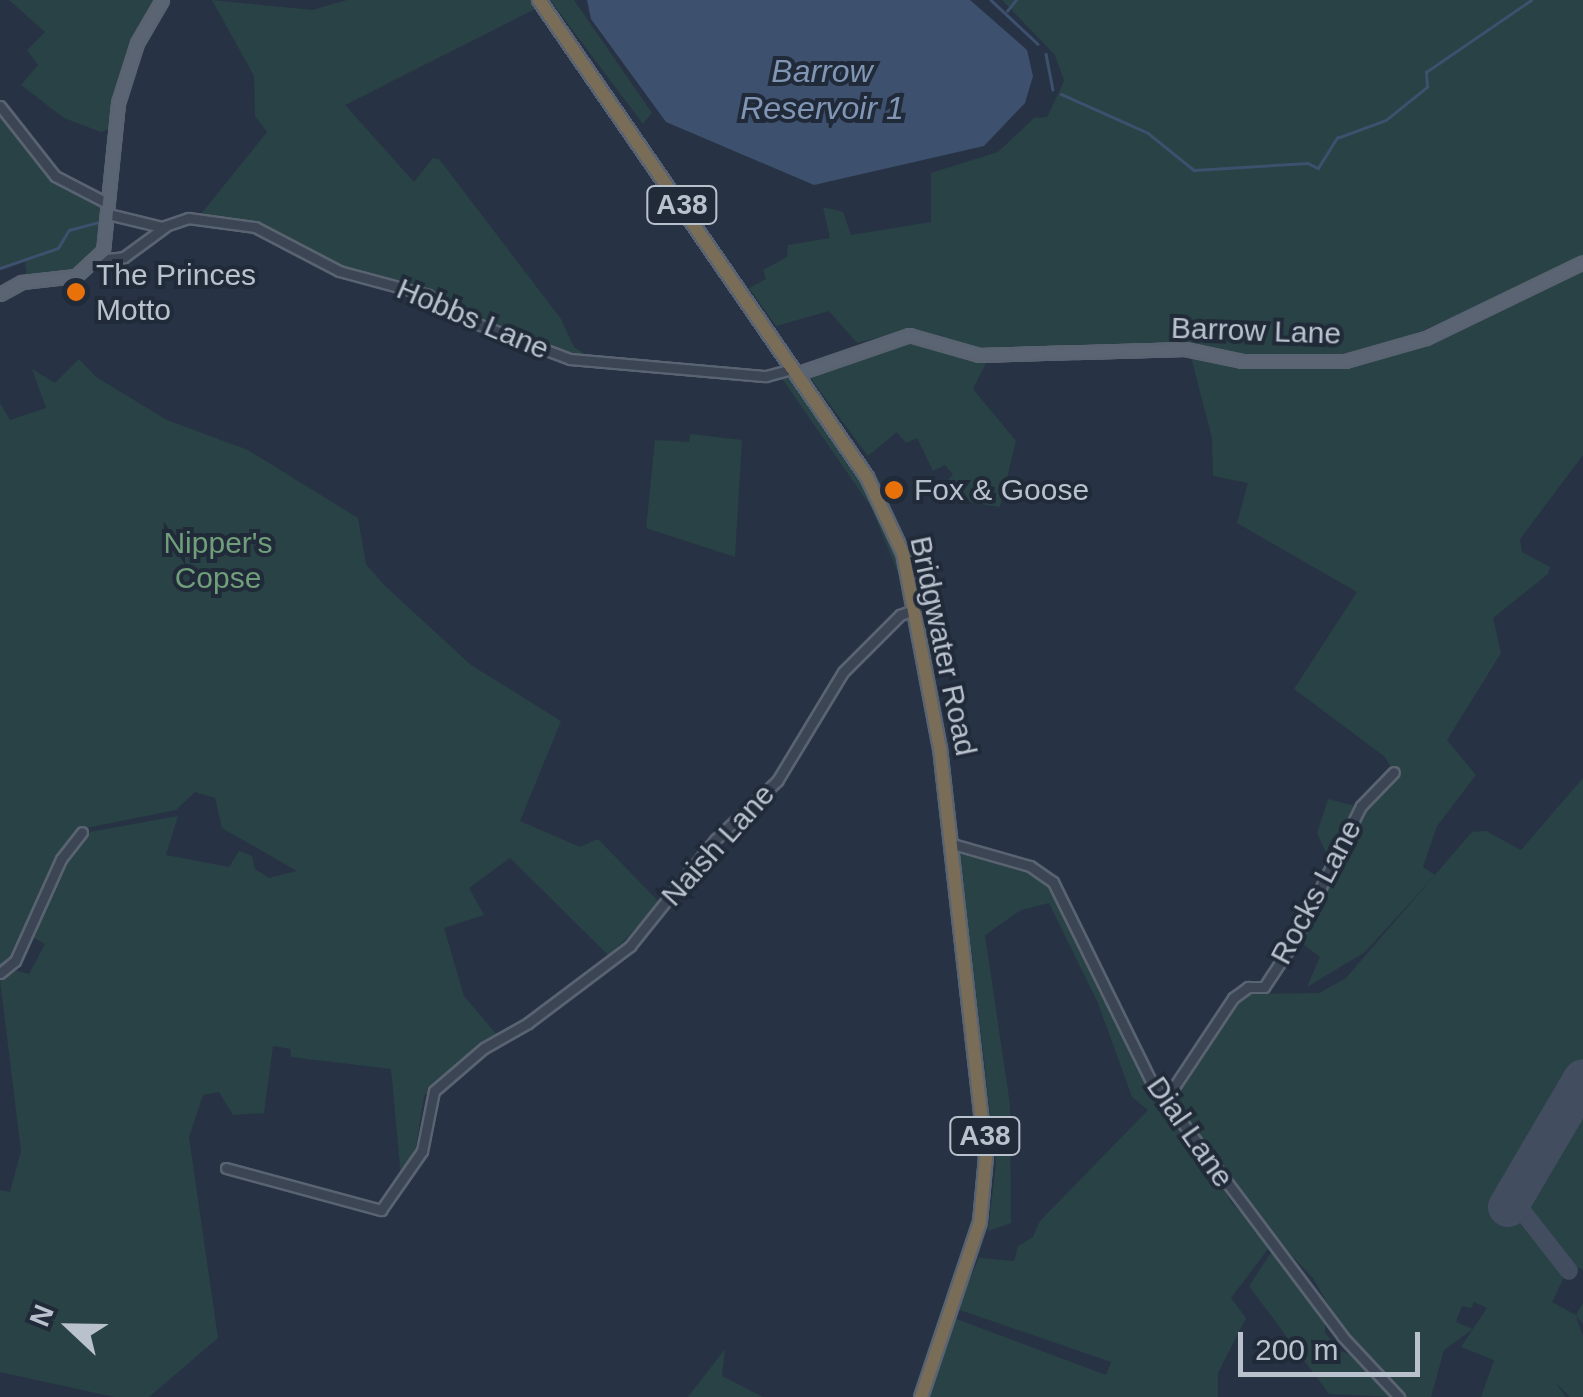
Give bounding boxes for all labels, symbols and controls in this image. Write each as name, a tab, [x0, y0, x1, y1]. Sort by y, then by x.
water label: Barrow Reservoir 1	[740, 53, 904, 128]
road number: A38	[644, 182, 720, 228]
place label: The Princes Motto	[96, 257, 256, 328]
street label: Hobbs Lane	[392, 271, 554, 367]
marker: The Princes Motto	[65, 281, 87, 303]
street label: Barrow Lane	[1170, 310, 1342, 352]
place label: Fox & Goose	[914, 472, 1089, 508]
marker: Fox & Goose	[883, 479, 905, 501]
park label: Nipper's Copse	[163, 525, 273, 596]
street label: Bridgwater Road	[902, 533, 984, 759]
street label: Naish Lane	[654, 777, 782, 913]
street label: Rocks Lane	[1263, 814, 1369, 970]
street label: Dial Lane	[1139, 1070, 1241, 1194]
road number: A38	[948, 1113, 1022, 1159]
north arrow	[20, 1277, 120, 1377]
text: N	[24, 1300, 60, 1331]
scale bar	[1243, 1312, 1426, 1374]
text: 200 m	[1255, 1333, 1338, 1366]

